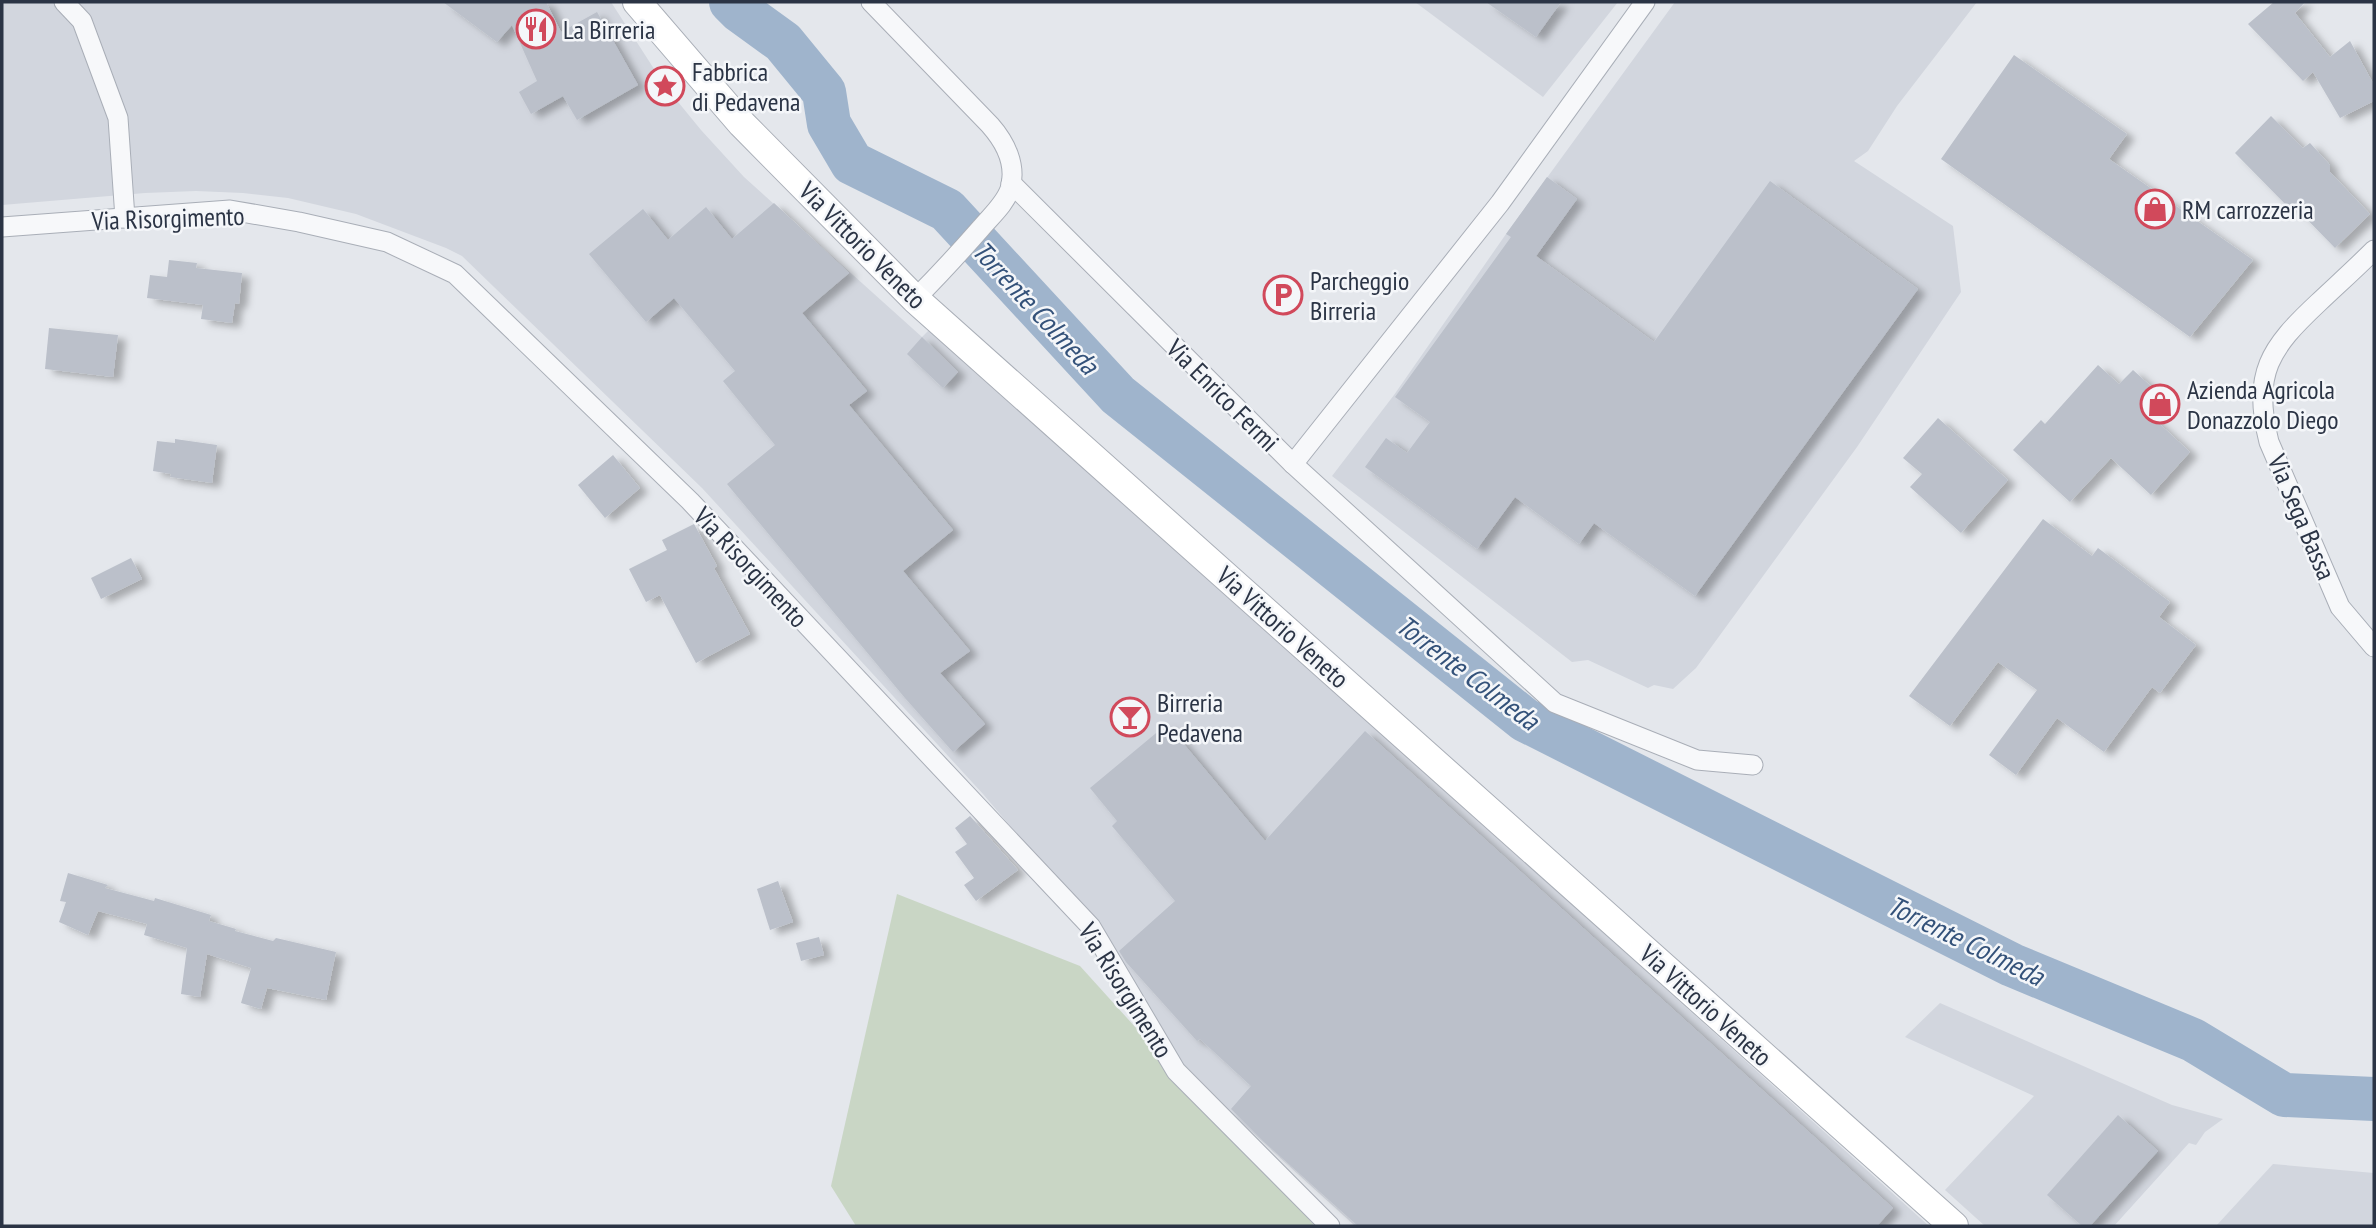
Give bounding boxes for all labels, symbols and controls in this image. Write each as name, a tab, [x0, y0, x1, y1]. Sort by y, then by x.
restaurant icon: La Birreria	[515, 8, 557, 50]
place label: La Birreria	[563, 13, 655, 46]
place label: Fabbrica di Pedavena	[692, 55, 800, 118]
place icon: Fabbrica di Pedavena	[644, 65, 686, 107]
street label: Via Vittorio Veneto	[792, 174, 934, 316]
shop icon: RM carrozzeria	[2134, 188, 2176, 230]
place label: RM carrozzeria	[2182, 193, 2314, 226]
street label: Via Risorgimento	[90, 199, 245, 237]
water label: Torrente Colmeda	[965, 232, 1109, 383]
place label: Parcheggio Birreria	[1310, 264, 1409, 327]
parking icon: Parcheggio Birreria	[1262, 274, 1304, 316]
street label: Via Enrico Fermi	[1159, 331, 1286, 458]
place label: Azienda Agricola Donazzolo Diego	[2187, 373, 2338, 436]
shop icon: Azienda Agricola Donazzolo Diego	[2139, 383, 2181, 425]
street label: Via Sega Bassa	[2260, 448, 2343, 585]
street label: Via Risorgimento	[686, 499, 815, 634]
street label: Via Vittorio Veneto	[1209, 558, 1356, 695]
water label: Torrente Colmeda	[1389, 606, 1548, 739]
place label: Birreria Pedavena	[1157, 686, 1243, 749]
bar icon: Birreria Pedavena	[1109, 696, 1151, 738]
water label: Torrente Colmeda	[1882, 886, 2052, 995]
street label: Via Risorgimento	[1071, 916, 1181, 1064]
street label: Via Vittorio Veneto	[1632, 936, 1779, 1073]

